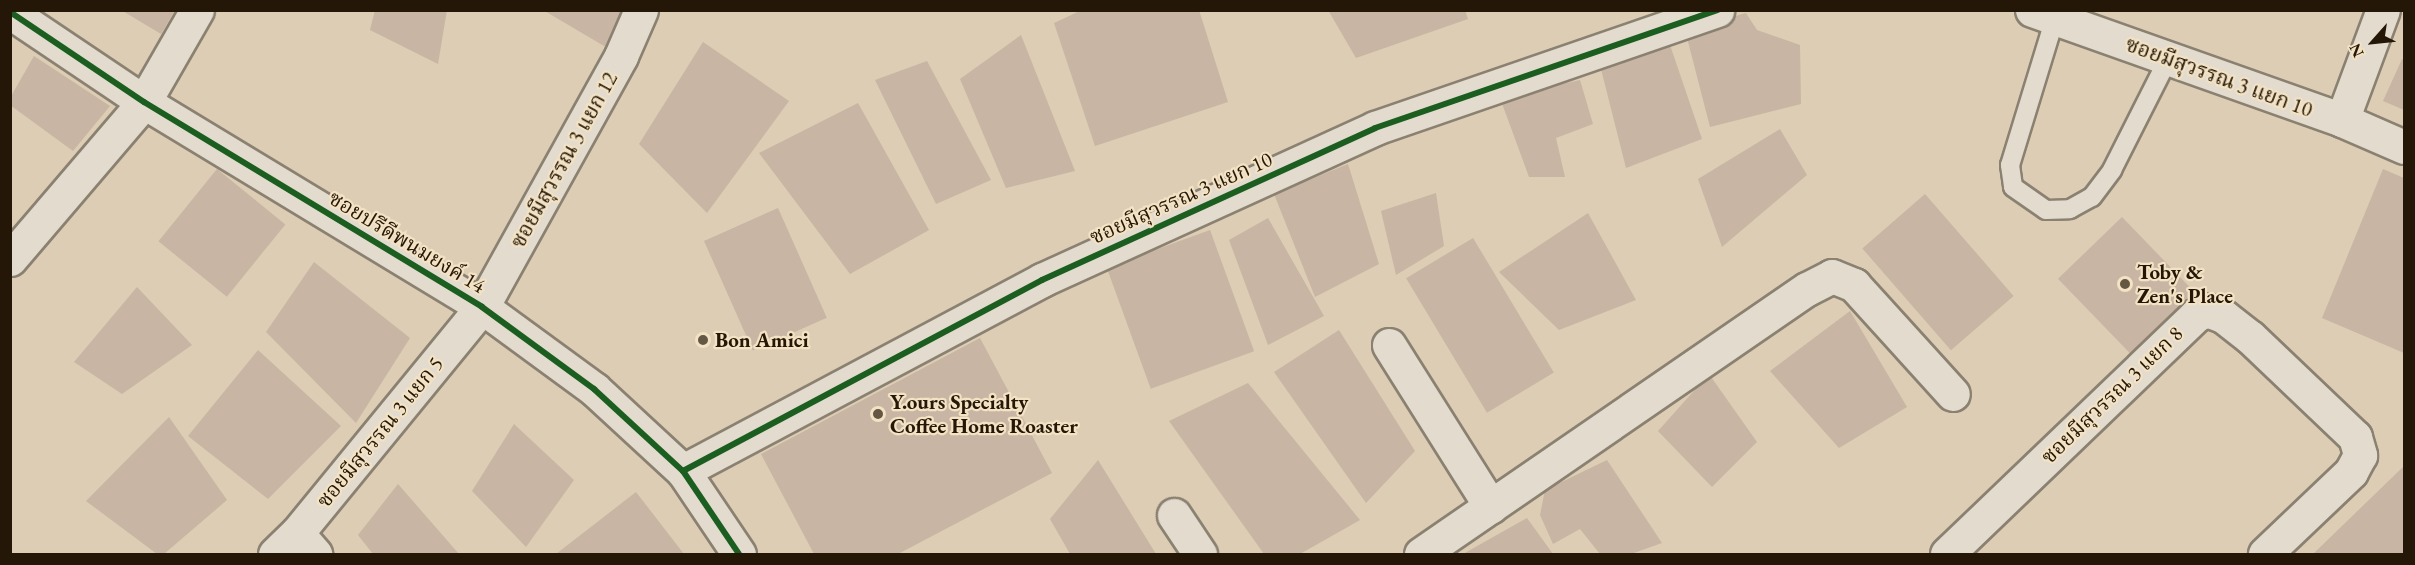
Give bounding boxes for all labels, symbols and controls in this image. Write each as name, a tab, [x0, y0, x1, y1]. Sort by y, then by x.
north arrow	[2343, 12, 2403, 72]
street label: ซอยมีสุวรรณ 3 แยก 10	[2122, 31, 2316, 123]
text: N	[2344, 40, 2369, 61]
street label: ซอยมีสุวรรณ 3 แยก 12	[505, 68, 623, 252]
street label: ซอยมีสุวรรณ 3 แยก 10	[1086, 146, 1276, 250]
street label: ซอยปรีดีพนมยงค์ 14	[324, 185, 490, 299]
place label: Toby & Zen's Place	[2137, 259, 2233, 309]
marker: Toby & Zen's Place	[2118, 277, 2132, 291]
street label: ซอยมีสุวรรณ 3 แยก 8	[2036, 321, 2188, 469]
place label: Bon Amici	[715, 327, 809, 353]
marker: Bon Amici	[696, 333, 710, 347]
street label: ซอยมีสุวรรณ 3 แยก 5	[311, 351, 449, 513]
place label: Y.ours Specialty Coffee Home Roaster	[890, 389, 1078, 439]
marker: Y.ours Specialty Coffee Home Roaster	[871, 407, 885, 421]

